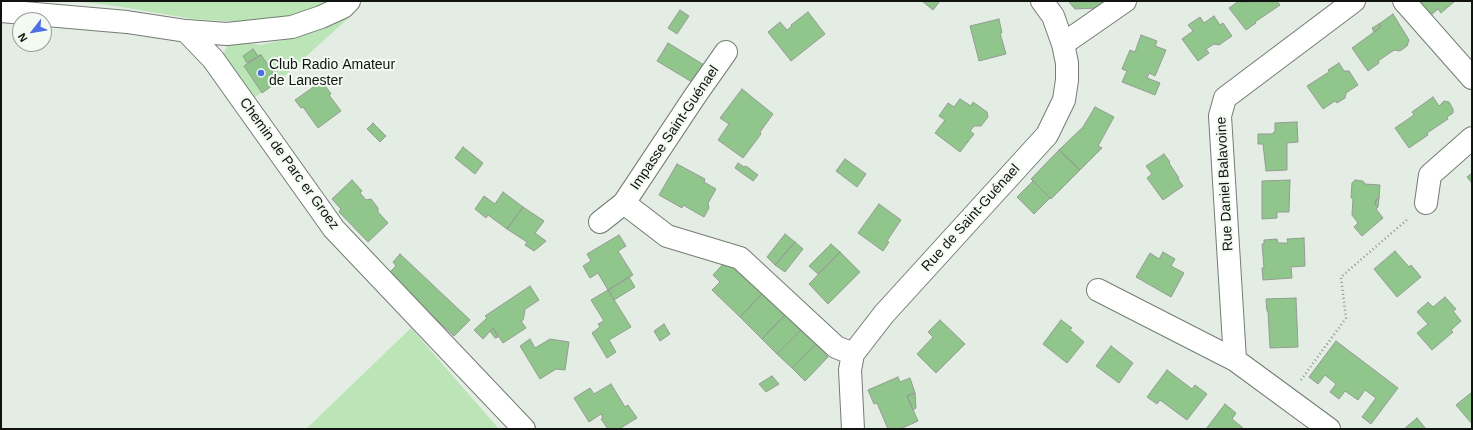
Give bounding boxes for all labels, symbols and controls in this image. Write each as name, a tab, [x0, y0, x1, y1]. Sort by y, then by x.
north arrow	[12, 12, 52, 52]
text: N	[15, 31, 30, 44]
place label: Club Radio Amateur de Lanester	[269, 57, 395, 90]
street label: Impasse Saint-Guénael	[627, 63, 723, 193]
marker: Club Radio Amateur de Lanester	[256, 68, 266, 78]
street label: Chemin de Parc er Groez	[236, 95, 342, 233]
street label: Rue Daniel Balavoine	[1213, 116, 1237, 252]
street label: Rue de Saint-Guénael	[918, 161, 1024, 275]

